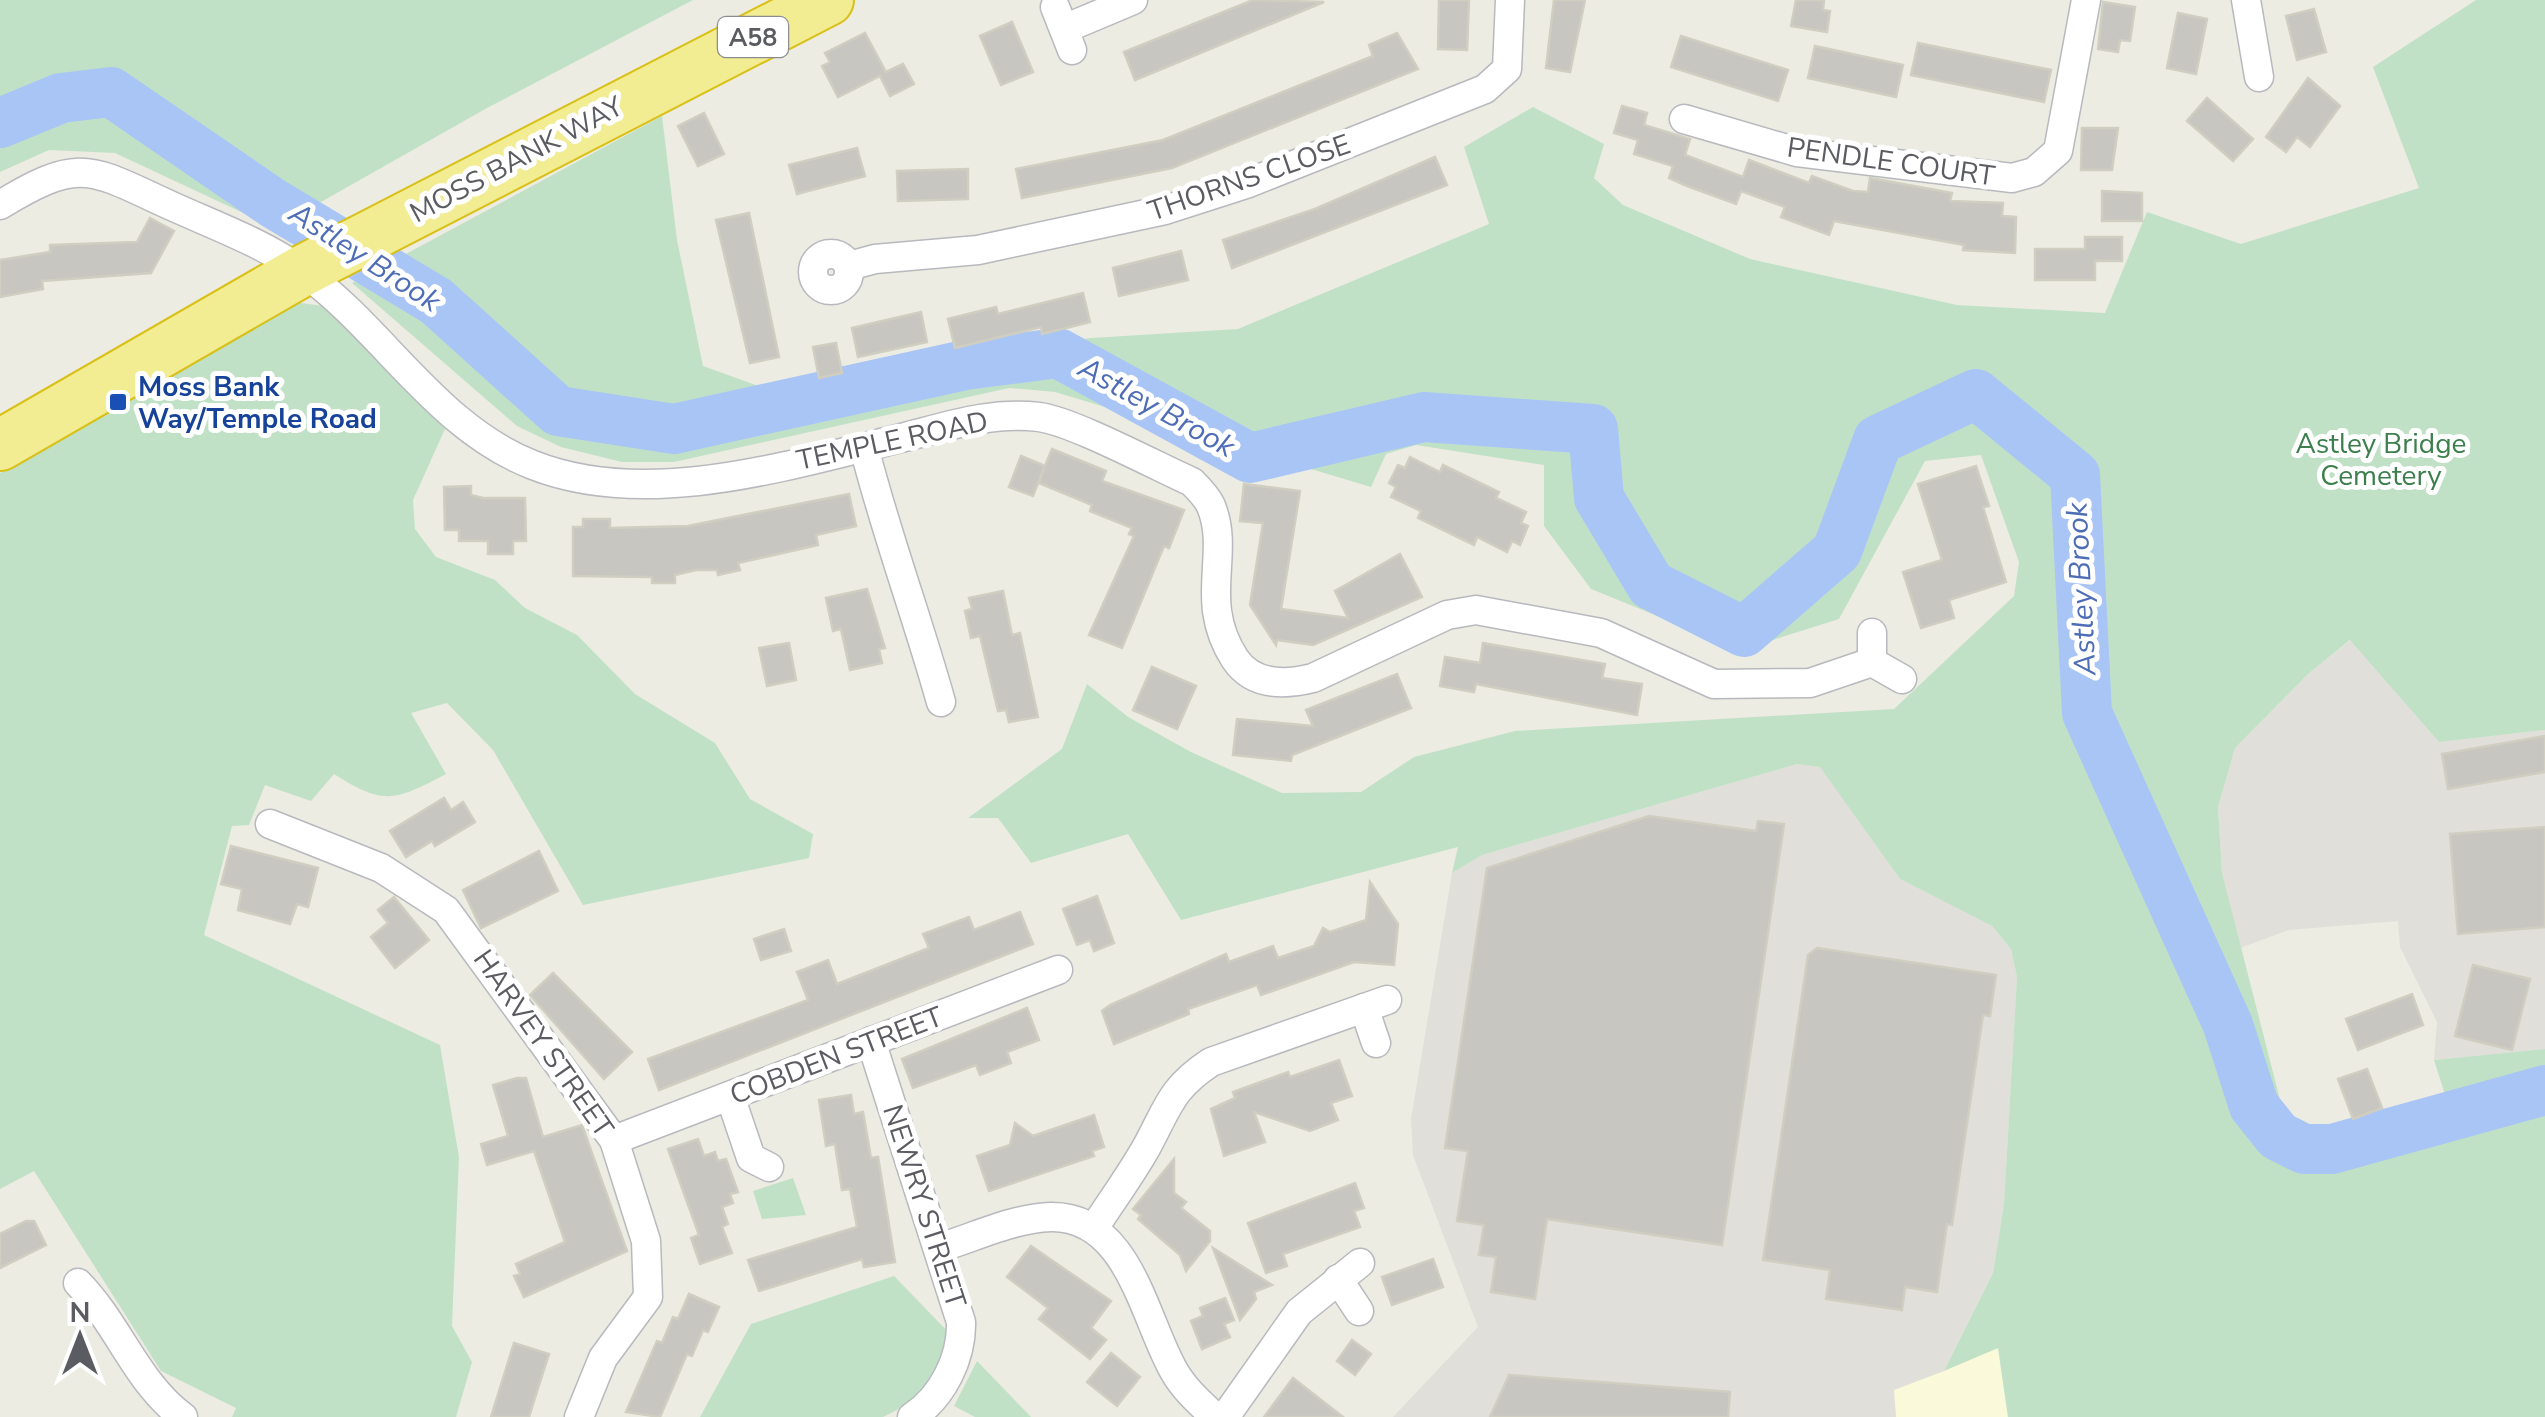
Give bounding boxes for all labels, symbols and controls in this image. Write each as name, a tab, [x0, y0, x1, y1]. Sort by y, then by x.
road number: A58	[718, 17, 788, 57]
street label: MOSS BANK WAY	[403, 87, 631, 232]
street label: THORNS CLOSE	[1143, 126, 1356, 230]
street label: PENDLE COURT	[1785, 129, 1997, 195]
water label: Astley Brook	[280, 192, 449, 322]
water label: Astley Brook	[1070, 347, 1243, 468]
place label: Moss Bank Way/Temple Road	[138, 368, 377, 438]
marker: Moss Bank Way/Temple Road	[107, 391, 129, 413]
street label: TEMPLE ROAD	[793, 402, 991, 480]
park label: Astley Bridge Cemetery	[2296, 425, 2466, 495]
water label: Astley Brook	[2056, 500, 2107, 678]
street label: HARVEY STREET	[464, 942, 622, 1145]
street label: COBDEN STREET	[724, 998, 948, 1114]
street label: NEWRY STREET	[873, 1100, 975, 1313]
north arrow	[30, 1287, 130, 1387]
text: N	[70, 1294, 90, 1332]

